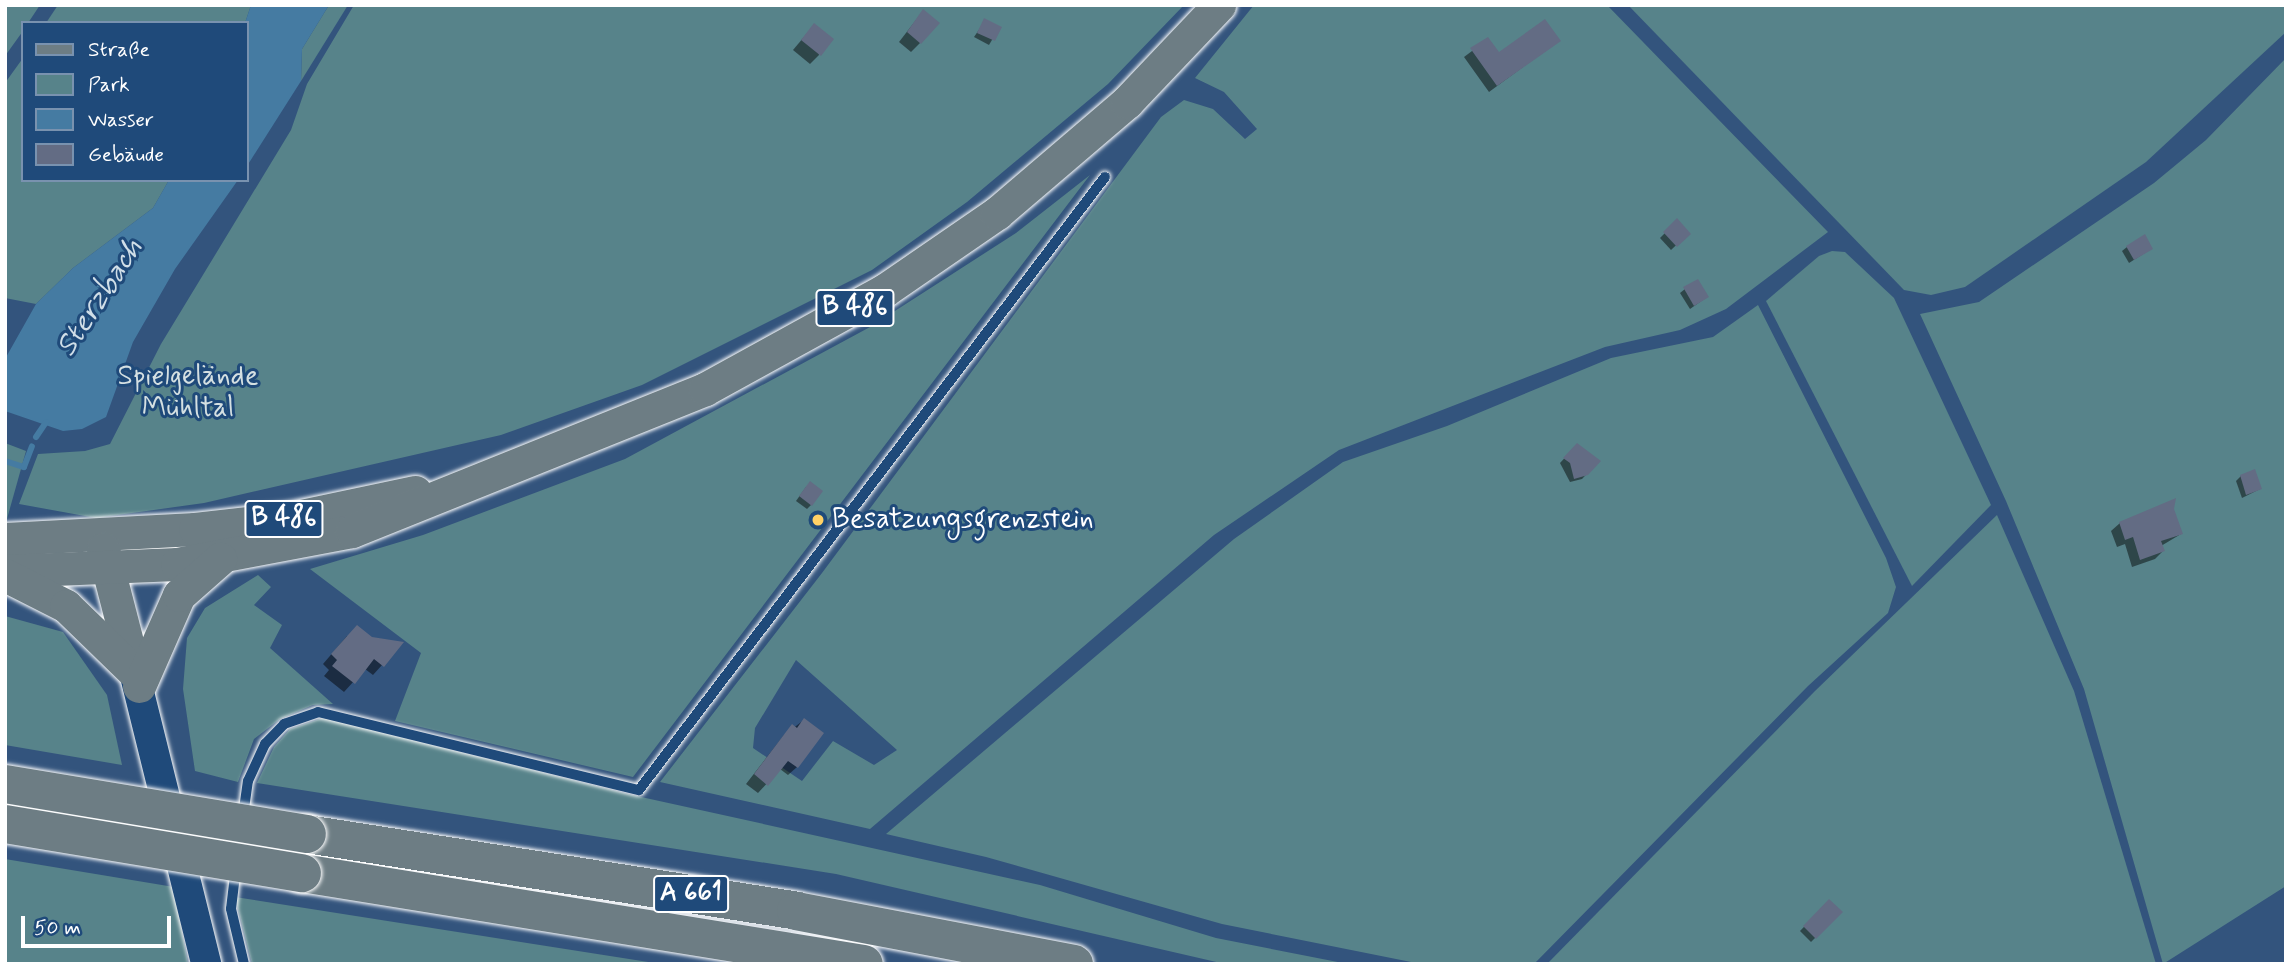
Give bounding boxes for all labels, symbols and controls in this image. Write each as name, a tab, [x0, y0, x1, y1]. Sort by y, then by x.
legend	[21, 21, 248, 182]
text: Straße	[88, 36, 150, 64]
text: Park	[88, 71, 130, 99]
text: Wasser	[88, 106, 154, 134]
text: Gebäude	[88, 141, 164, 169]
water label: Sterzbach	[49, 232, 151, 364]
road number: B 486	[815, 286, 895, 330]
park label: Spielgelände Mühltal	[118, 360, 258, 426]
road number: B 486	[244, 496, 324, 541]
place label: Besatzungsgrenzstein	[832, 503, 1094, 537]
marker: Besatzungsgrenzstein	[810, 512, 826, 528]
road number: A 661	[652, 872, 730, 916]
scale bar	[24, 902, 175, 946]
text: 50 m	[34, 914, 81, 942]

